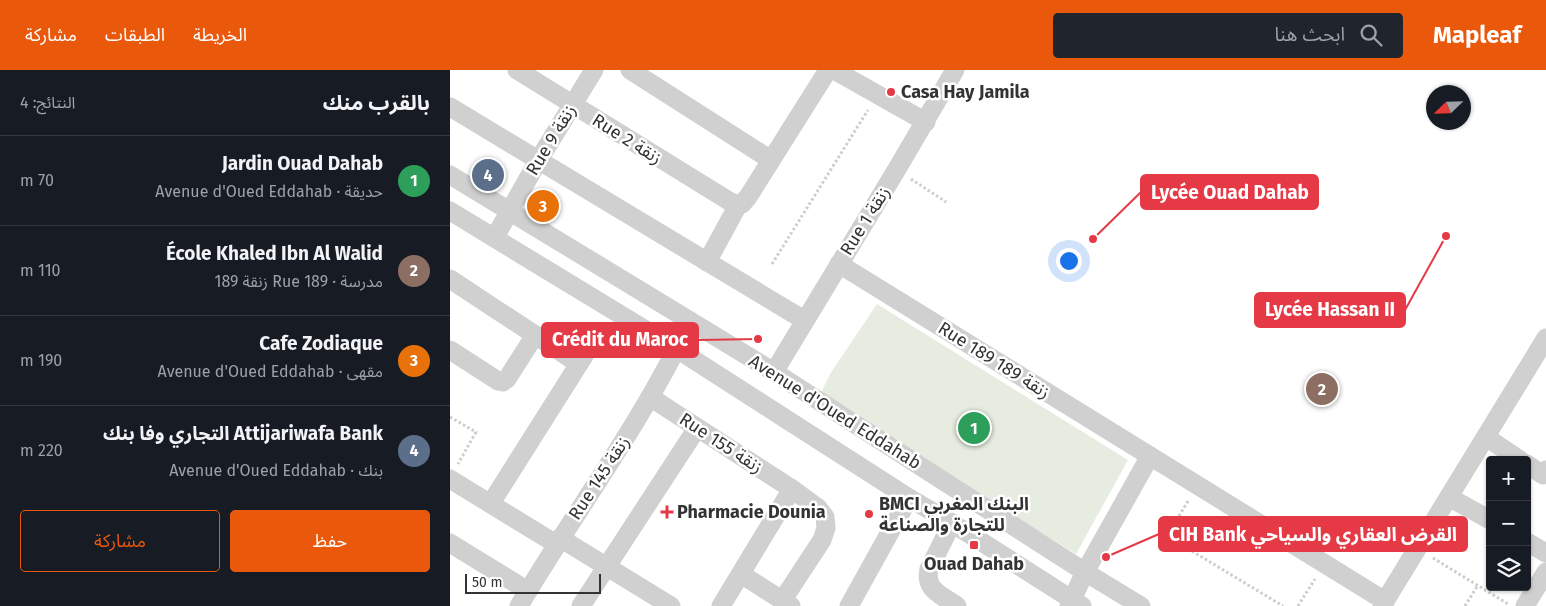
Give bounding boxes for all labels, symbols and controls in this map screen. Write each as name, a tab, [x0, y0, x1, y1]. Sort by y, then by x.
search box	[1053, 13, 1403, 58]
icon: search	[1357, 21, 1385, 49]
text: Mapleaf	[1433, 21, 1521, 49]
text: ابحث هنا	[1274, 23, 1345, 46]
text: مشاركة	[25, 24, 77, 46]
text: الطبقات	[105, 24, 165, 46]
text: الخريطة	[193, 24, 247, 46]
place label: Casa Hay Jamila	[901, 81, 1030, 103]
north arrow	[1426, 85, 1471, 130]
marker: Casa Hay Jamila	[885, 86, 897, 98]
text: بالقرب منك	[323, 90, 430, 116]
text: النتائج: 4	[20, 93, 75, 112]
street label: Rue 9 زنقة	[521, 101, 581, 179]
street label: Rue 2 زنقة	[588, 109, 666, 169]
text: Jardin Ouad Dahab	[222, 152, 383, 175]
pin: 4	[472, 156, 504, 194]
text: 70 m	[20, 171, 54, 190]
text: 1	[410, 171, 418, 190]
callout: Lycée Ouad Dahab	[1141, 175, 1318, 209]
text: Lycée Ouad Dahab	[1151, 181, 1309, 204]
text: حديقة · Avenue d'Oued Eddahab	[155, 182, 383, 201]
street label: Rue 1 زنقة	[835, 182, 895, 260]
pin: 3	[527, 187, 559, 225]
text: École Khaled Ibn Al Walid	[166, 242, 383, 265]
your location	[1056, 248, 1082, 274]
text: 110 m	[20, 261, 61, 280]
text: 2	[410, 261, 418, 280]
text: مدرسة · Rue 189 زنقة 189	[214, 272, 383, 291]
callout: Lycée Hassan II	[1255, 293, 1405, 327]
text: Lycée Hassan II	[1265, 298, 1395, 321]
street label: Rue 189 زنقة 189	[934, 317, 1054, 403]
callout: Crédit du Maroc	[542, 323, 698, 357]
text: Crédit du Maroc	[552, 328, 688, 351]
text: Cafe Zodiaque	[259, 332, 383, 355]
street label: Avenue d'Oued Eddahab	[745, 350, 925, 474]
text: 190 m	[20, 351, 62, 370]
text: 3	[410, 351, 418, 370]
text: مقهى · Avenue d'Oued Eddahab	[157, 362, 383, 381]
pin: 2	[1306, 370, 1338, 408]
street label: Rue 155 زنقة	[675, 408, 767, 478]
pin: 1	[958, 409, 990, 447]
text: Attijariwafa Bank التجاري وفا بنك	[103, 422, 383, 445]
street label: Rue 145 زنقة	[564, 432, 634, 524]
text: 220 m	[20, 441, 63, 460]
text: 4	[409, 441, 419, 460]
map controls	[1486, 456, 1531, 591]
button: +	[1486, 456, 1531, 501]
text: بنك · Avenue d'Oued Eddahab	[169, 461, 383, 480]
place label: BMCI البنك المغربي للتجارة والصناعة	[879, 493, 1029, 536]
place label: Pharmacie Dounia	[677, 501, 826, 523]
button: −	[1486, 501, 1531, 546]
marker: Pharmacie Dounia	[661, 506, 673, 518]
marker: BMCI البنك المغربي للتجارة والصناعة	[863, 508, 875, 520]
button: مشاركة	[20, 510, 220, 572]
button: حفظ	[230, 510, 430, 572]
callout: CIH Bank القرض العقاري والسياحي	[1159, 517, 1467, 551]
text: CIH Bank القرض العقاري والسياحي	[1169, 523, 1457, 549]
marker: Ouad Dahab	[968, 539, 980, 551]
button: layers	[1486, 546, 1531, 591]
place label: Ouad Dahab	[924, 553, 1024, 575]
scale bar	[465, 571, 601, 594]
text: 50 m	[472, 574, 503, 591]

